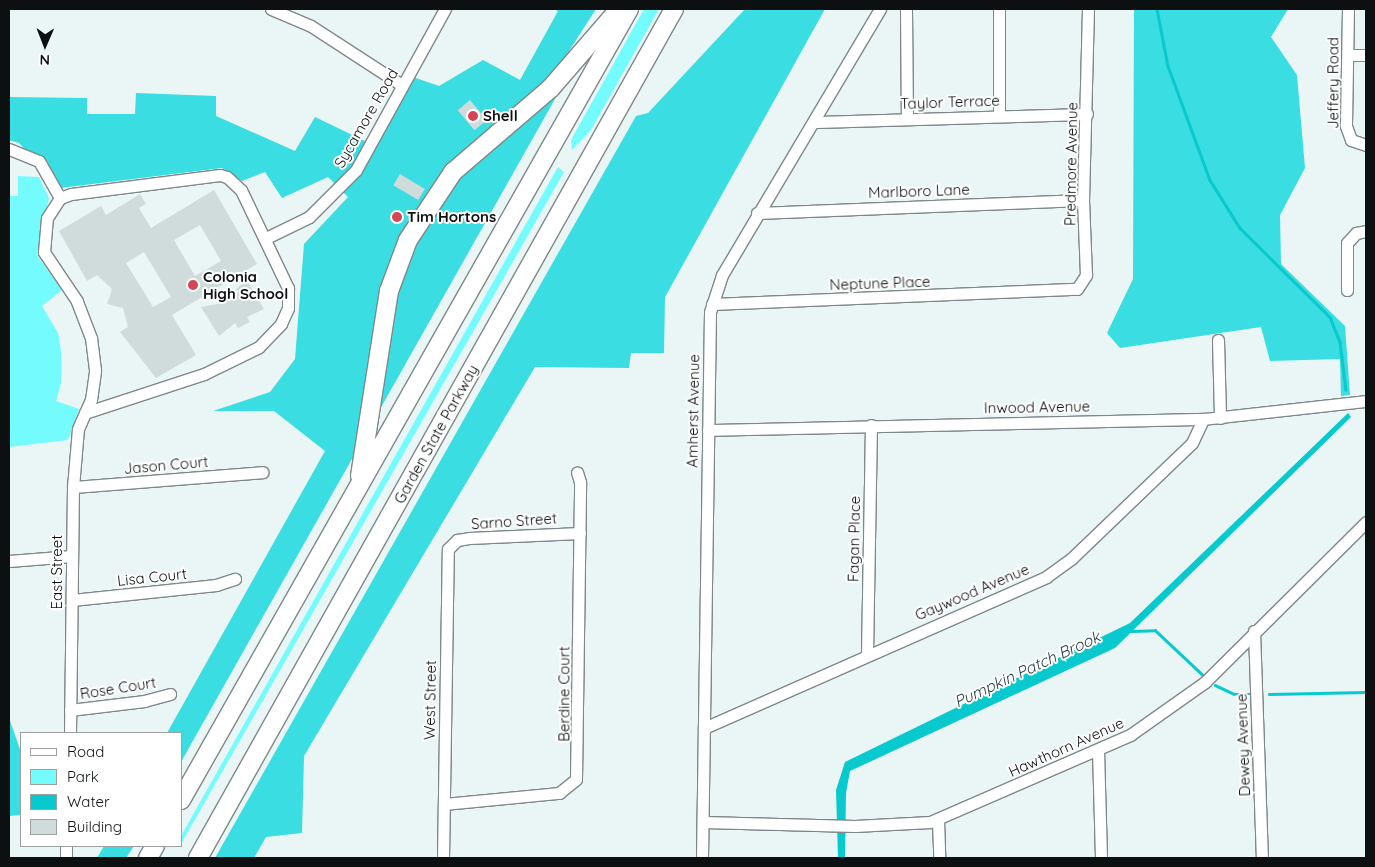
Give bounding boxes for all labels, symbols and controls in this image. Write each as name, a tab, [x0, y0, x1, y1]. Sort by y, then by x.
north arrow	[20, 20, 70, 70]
street label: Jeffery Road	[1324, 37, 1342, 129]
text: N	[39, 51, 50, 69]
street label: Sycamore Road	[330, 65, 402, 171]
street label: Taylor Terrace	[900, 91, 1000, 113]
street label: Predmore Avenue	[1061, 102, 1081, 226]
place label: Shell	[483, 107, 518, 125]
marker: Shell	[467, 110, 479, 122]
street label: Marlboro Lane	[868, 180, 970, 202]
place label: Tim Hortons	[407, 208, 496, 226]
marker: Tim Hortons	[391, 211, 403, 223]
place label: Colonia High School	[203, 267, 288, 302]
street label: Neptune Place	[829, 272, 931, 294]
marker: Colonia High School	[187, 279, 199, 291]
street label: Amherst Avenue	[683, 354, 703, 468]
street label: Garden State Parkway	[390, 361, 482, 507]
street label: Inwood Avenue	[984, 397, 1090, 417]
street label: Jason Court	[123, 452, 209, 478]
street label: Fagan Place	[844, 496, 864, 582]
street label: Sarno Street	[470, 509, 558, 533]
street label: East Street	[48, 535, 66, 609]
street label: Gaywood Avenue	[912, 560, 1032, 624]
street label: Lisa Court	[116, 564, 188, 590]
water label: Pumpkin Patch Brook	[951, 627, 1103, 711]
street label: Berdine Court	[555, 646, 573, 742]
street label: West Street	[420, 660, 440, 740]
street label: Rose Court	[79, 673, 157, 703]
street label: Dewey Avenue	[1232, 693, 1254, 797]
street label: Hawthorn Avenue	[1006, 713, 1126, 781]
legend	[20, 732, 182, 847]
text: Road	[67, 742, 104, 761]
text: Park	[67, 767, 99, 786]
text: Water	[67, 792, 110, 811]
text: Building	[67, 817, 122, 836]

